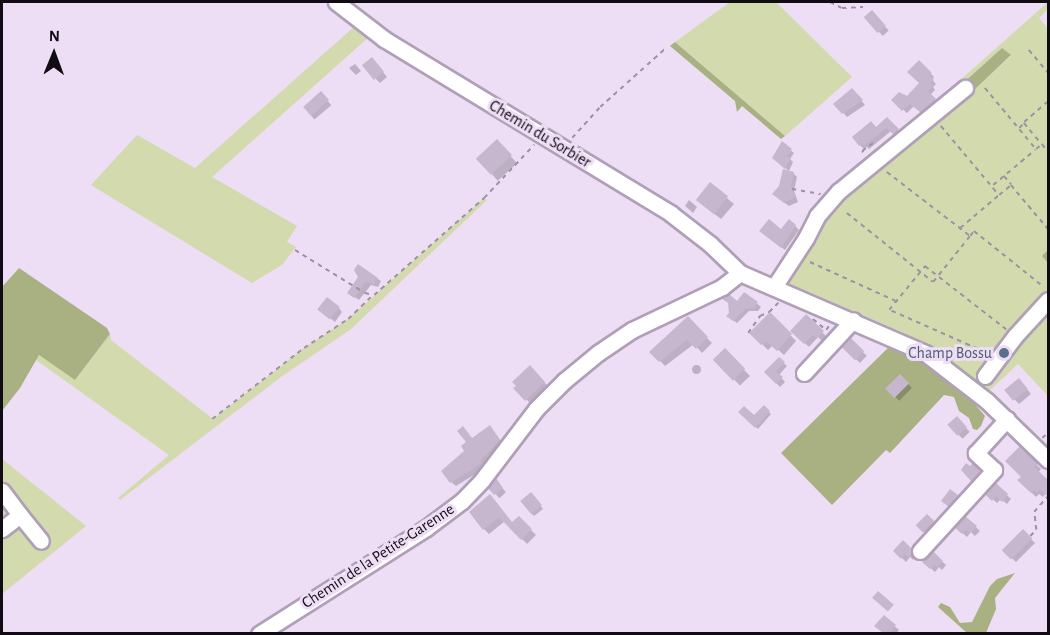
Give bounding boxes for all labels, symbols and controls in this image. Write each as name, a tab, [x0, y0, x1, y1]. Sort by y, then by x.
north arrow	[24, 24, 84, 84]
text: N	[49, 28, 60, 44]
street label: Chemin du Sorbier	[486, 96, 594, 172]
place label: Champ Bossu	[908, 343, 992, 363]
marker: Champ Bossu	[997, 346, 1011, 360]
street label: Chemin de la Petite-Garenne	[298, 499, 458, 613]

